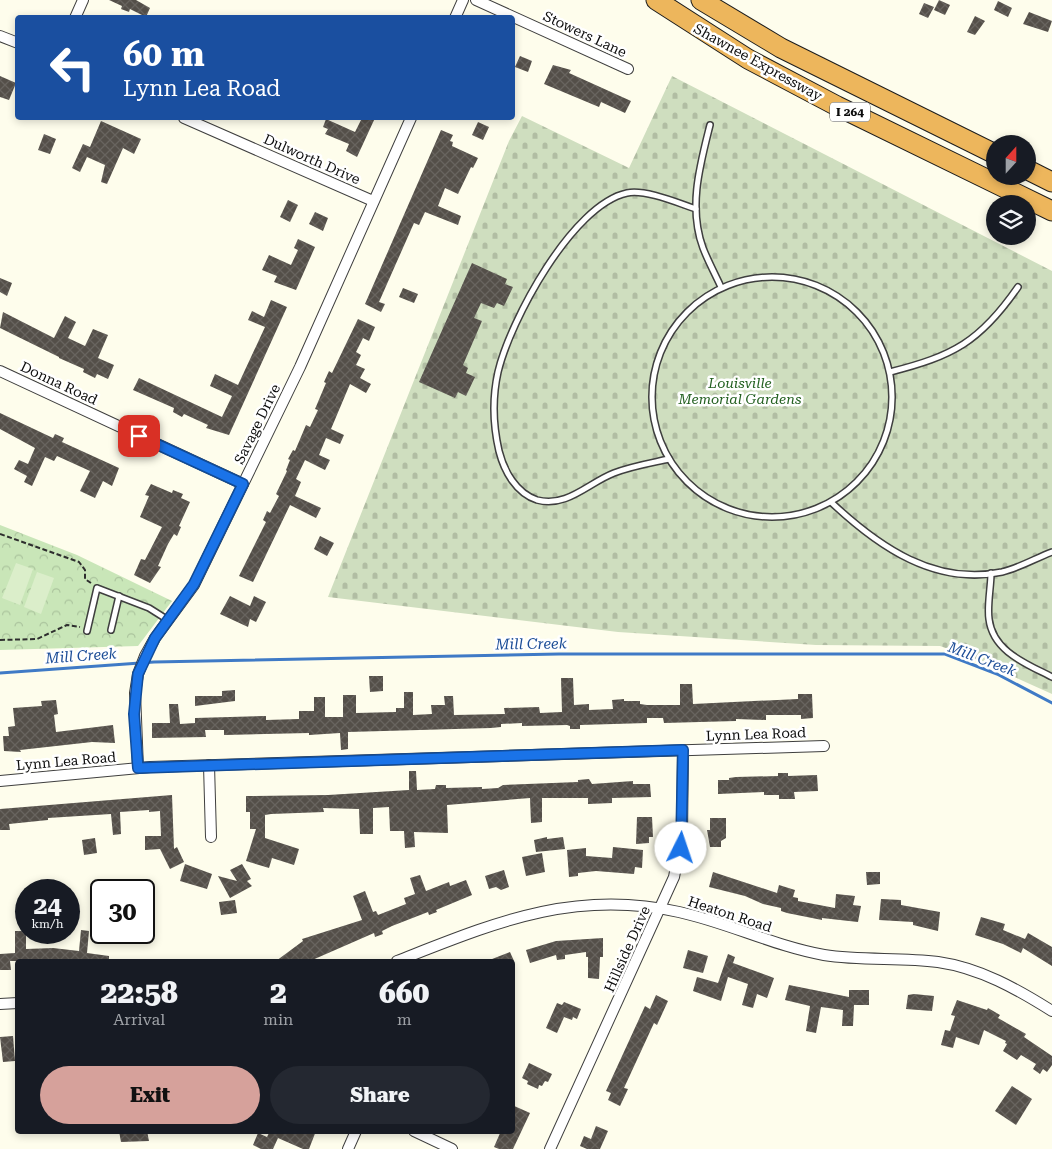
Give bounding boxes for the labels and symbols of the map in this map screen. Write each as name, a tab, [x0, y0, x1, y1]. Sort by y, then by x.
street label: Stowers Lane	[541, 8, 629, 60]
street label: Shawnee Expressway	[691, 20, 826, 104]
road number: I 264	[830, 102, 870, 121]
street label: Dulworth Drive	[261, 131, 363, 188]
north arrow	[986, 135, 1036, 185]
street label: Donna Road	[18, 358, 100, 408]
park label: Louisville Memorial Gardens	[677, 375, 802, 407]
street label: Savage Drive	[231, 381, 283, 467]
pin	[118, 415, 160, 457]
water label: Mill Creek	[494, 634, 568, 654]
water label: Mill Creek	[945, 637, 1019, 681]
water label: Mill Creek	[44, 644, 118, 668]
street label: Lynn Lea Road	[706, 724, 806, 744]
street label: Lynn Lea Road	[15, 749, 117, 773]
position arrow	[654, 821, 706, 873]
speed limit sign: 30	[90, 879, 155, 944]
street label: Heaton Road	[686, 893, 774, 935]
street label: Hillside Drive	[601, 903, 653, 995]

